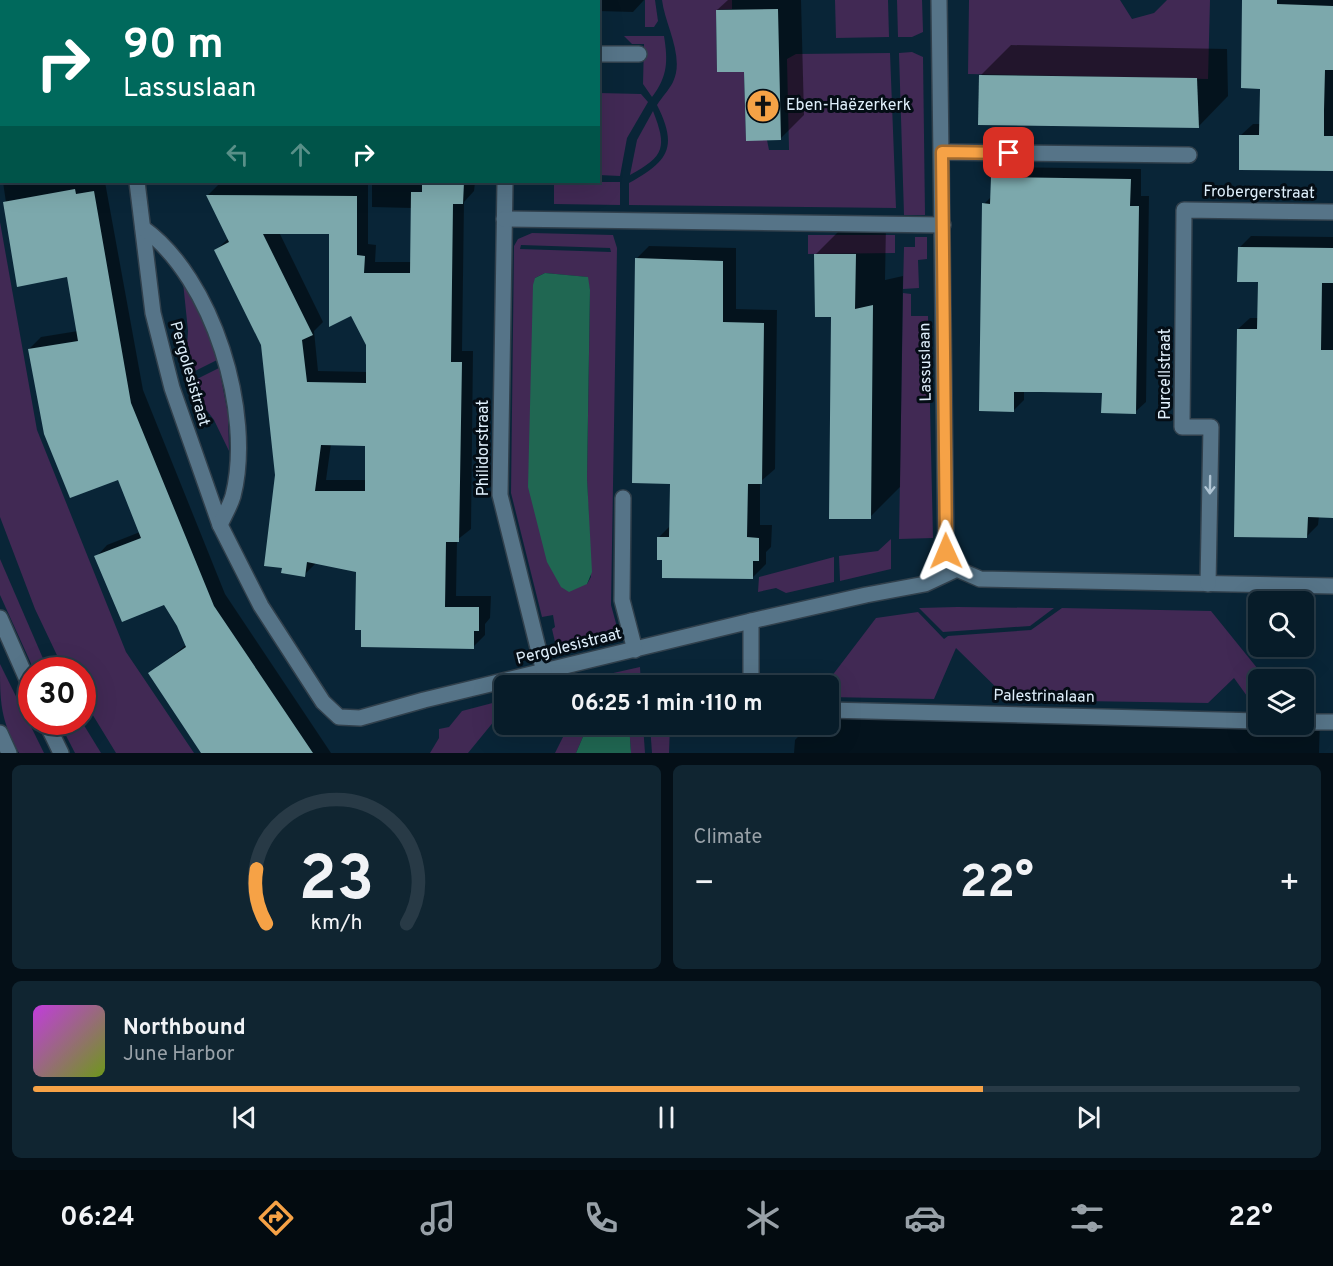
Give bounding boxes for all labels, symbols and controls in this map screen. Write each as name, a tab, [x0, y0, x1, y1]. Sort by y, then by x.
text: 90 m	[123, 20, 224, 73]
icon: right	[24, 24, 102, 102]
text: Lassuslaan	[123, 72, 256, 106]
church icon: Eben-Haëzerkerk	[745, 88, 781, 124]
place label: Eben-Haëzerkerk	[786, 96, 911, 116]
pin	[983, 127, 1034, 178]
icon: arrive	[992, 136, 1025, 169]
icon: left	[221, 138, 254, 171]
icon: ahead	[284, 138, 317, 171]
icon: right	[347, 138, 380, 171]
street label: Frobergerstraat	[1203, 182, 1315, 204]
street label: Pergolesistraat	[164, 319, 214, 429]
street label: Lassuslaan	[915, 322, 937, 402]
street label: Purcellstraat	[1156, 328, 1176, 420]
street label: Philidorstraat	[474, 400, 494, 496]
one-way arrow	[1204, 475, 1216, 495]
position arrow	[914, 519, 978, 583]
map controls	[1248, 591, 1314, 735]
button: search	[1248, 591, 1314, 657]
street label: Pergolesistraat	[514, 624, 624, 670]
speed limit sign: 30	[18, 657, 96, 735]
button: layers	[1248, 669, 1314, 735]
street label: Palestrinalaan	[993, 686, 1095, 708]
text: 06:25 · 1 min · 110 m	[571, 691, 762, 718]
text: Climate	[694, 825, 762, 851]
text: 23	[298, 843, 374, 922]
text: 22°	[960, 856, 1034, 913]
text: −	[694, 864, 715, 906]
text: +	[1279, 864, 1300, 906]
text: km/h	[310, 910, 362, 937]
text: Northbound	[123, 1015, 246, 1042]
text: June Harbor	[123, 1042, 235, 1068]
icon: previous	[228, 1101, 261, 1134]
icon: pause	[650, 1101, 683, 1134]
icon: next	[1072, 1101, 1105, 1134]
icon: directions	[255, 1197, 297, 1239]
icon: music	[417, 1197, 459, 1239]
icon: phone	[580, 1197, 622, 1239]
icon: climate	[742, 1197, 784, 1239]
icon: car	[904, 1197, 946, 1239]
icon: filters	[1066, 1197, 1108, 1239]
text: 06:24	[60, 1201, 135, 1235]
text: 22°	[1229, 1201, 1273, 1235]

